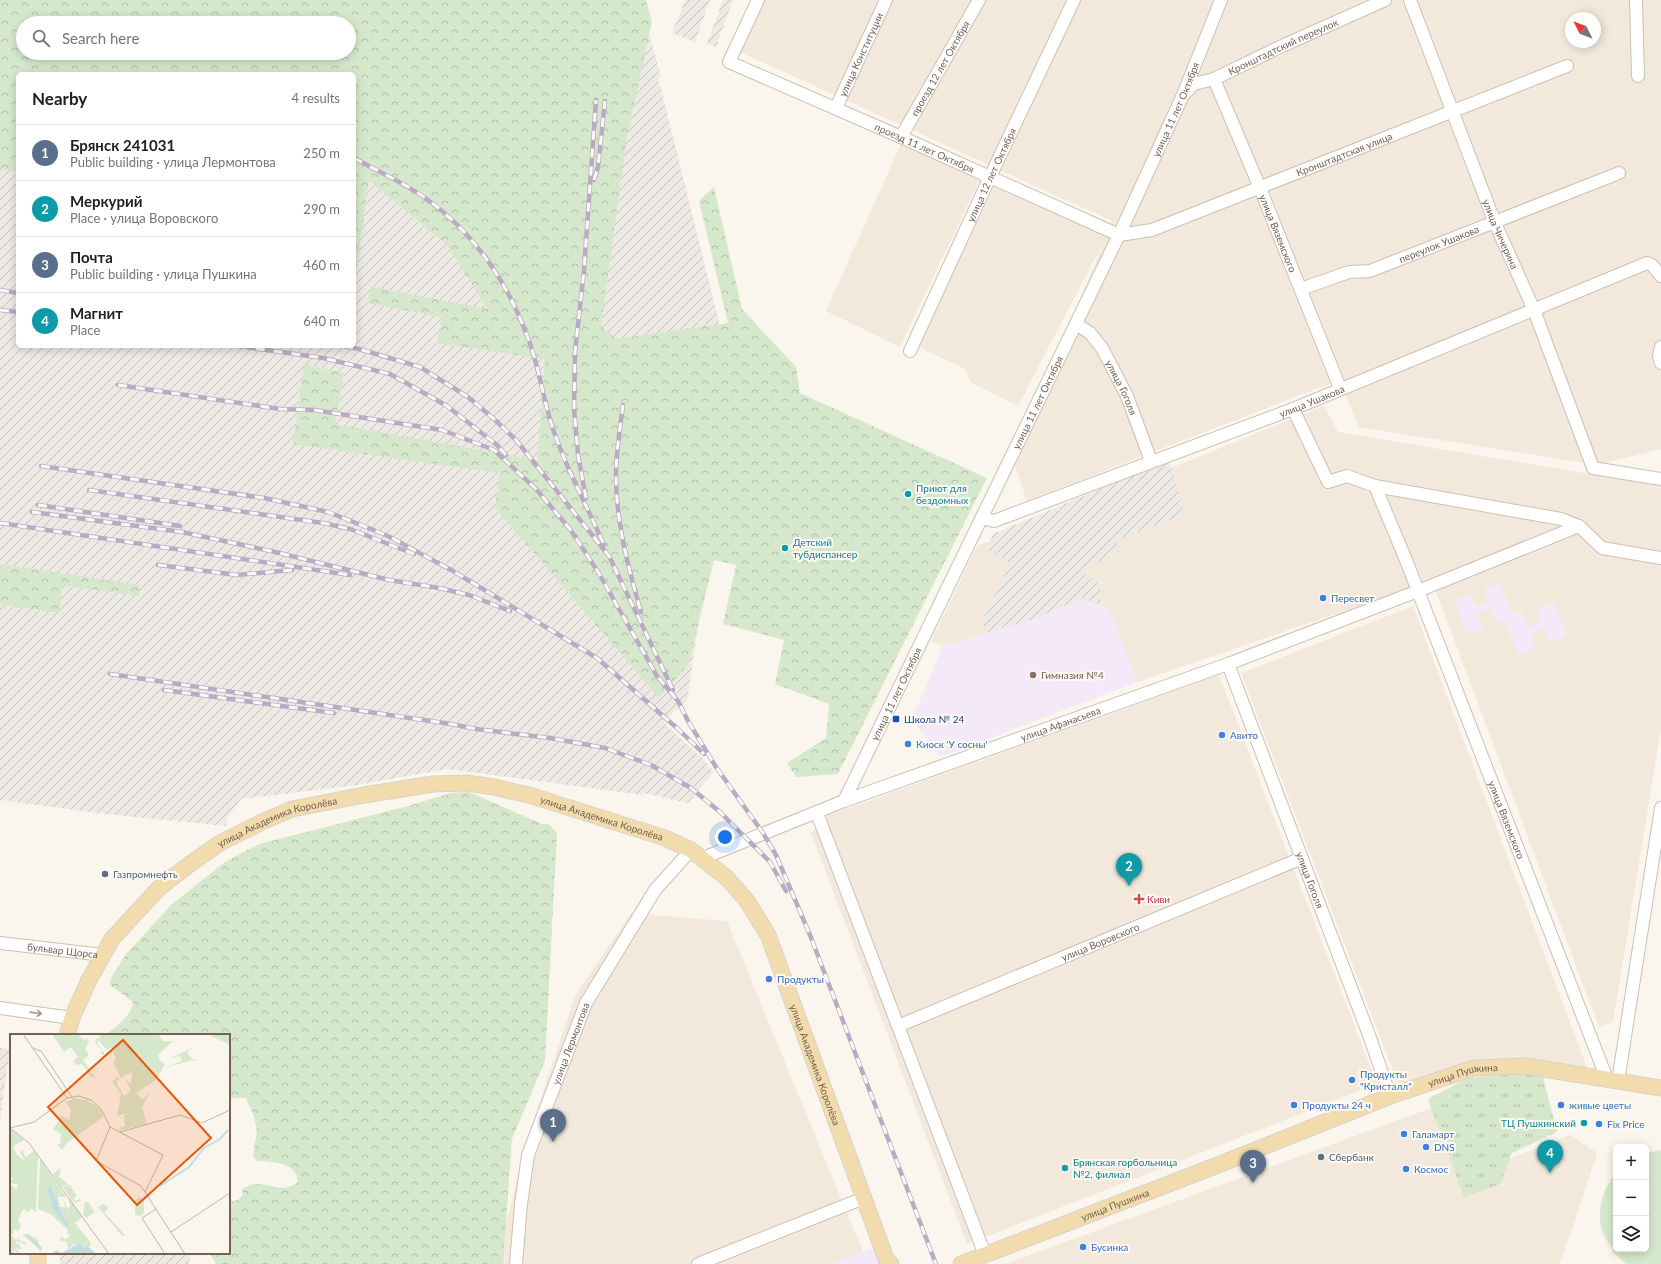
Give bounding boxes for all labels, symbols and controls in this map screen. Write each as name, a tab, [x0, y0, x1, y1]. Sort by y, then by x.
street label: улица Конституции	[836, 10, 885, 98]
north arrow	[1565, 12, 1601, 48]
street label: Кронштадтский переулок	[1226, 15, 1340, 77]
search box	[16, 16, 356, 60]
street label: проезд 12 лет Октября	[908, 19, 972, 118]
icon: search	[30, 27, 52, 49]
text: Search here	[62, 29, 139, 47]
street label: улица 11 лет Октября	[1150, 60, 1202, 159]
text: Nearby	[32, 88, 87, 109]
text: 4 results	[292, 90, 340, 106]
street label: проезд 11 лет Октября	[873, 120, 976, 175]
street label: улица 12 лет Октября	[964, 126, 1018, 224]
street label: Кронштадтская улица	[1294, 130, 1394, 178]
text: Брянск 241031	[70, 136, 175, 154]
text: 1	[41, 145, 49, 161]
text: 250 m	[303, 145, 340, 161]
text: Public building · улица Лермонтова	[70, 154, 276, 170]
text: Меркурий	[70, 192, 143, 210]
street label: улица Вяземского	[1257, 192, 1299, 274]
street label: улица Чичерина	[1480, 198, 1521, 271]
text: 2	[41, 201, 49, 217]
text: 290 m	[303, 201, 340, 217]
text: Place · улица Воровского	[70, 210, 218, 226]
street label: переулок Ушакова	[1397, 223, 1481, 265]
text: Почта	[70, 248, 113, 266]
text: 3	[41, 257, 49, 273]
text: 460 m	[303, 257, 340, 273]
text: Public building · улица Пушкина	[70, 266, 257, 282]
text: Магнит	[70, 304, 123, 322]
text: 4	[41, 313, 49, 329]
text: 640 m	[303, 313, 340, 329]
text: Place	[70, 322, 100, 338]
street label: улица 11 лет Октября	[1010, 354, 1065, 451]
street label: улица Гоголя	[1103, 358, 1139, 417]
street label: улица Ушакова	[1277, 382, 1346, 420]
place label: Приют для бездомных	[916, 482, 968, 506]
marker: Приют для бездомных	[903, 489, 913, 499]
place label: Детский тубдиспансер	[793, 536, 858, 560]
marker: Детский тубдиспансер	[780, 543, 790, 553]
place label: Пересвет	[1331, 592, 1374, 604]
marker: Пересвет	[1318, 593, 1328, 603]
street label: улица 11 лет Октября	[868, 645, 924, 742]
place label: Гимназия №4	[1041, 669, 1104, 681]
marker: Гимназия №4	[1028, 670, 1038, 680]
street label: улица Афанасьева	[1019, 704, 1102, 744]
place label: Школа № 24	[904, 713, 965, 725]
marker: Школа № 24	[891, 714, 901, 724]
place label: Авито	[1230, 729, 1258, 741]
marker: Авито	[1217, 730, 1227, 740]
place label: Киоск 'У сосны'	[916, 738, 987, 750]
marker: Киоск 'У сосны'	[903, 739, 913, 749]
street label: улица Вяземского	[1486, 779, 1527, 861]
street label: улица Академика Королёва	[539, 793, 665, 843]
street label: улица Академика Королёва	[214, 794, 338, 849]
your location	[715, 827, 735, 847]
street label: улица Гоголя	[1294, 850, 1326, 910]
pin: 2	[1116, 853, 1142, 886]
place label: Газпромнефть	[113, 868, 178, 880]
marker: Газпромнефть	[100, 869, 110, 879]
place label: Киви	[1147, 893, 1170, 905]
marker: Киви	[1134, 894, 1144, 904]
street label: улица Воровского	[1059, 920, 1141, 963]
street label: бульвар Щорса	[27, 940, 99, 960]
place label: Продукты	[777, 973, 824, 985]
marker: Продукты	[764, 974, 774, 984]
street label: улица Лермонтова	[549, 1001, 592, 1086]
street label: улица Академика Королёва	[788, 1003, 843, 1127]
one-way arrow	[29, 1009, 42, 1017]
inset map	[10, 1034, 230, 1254]
street label: улица Пушкина	[1426, 1061, 1498, 1089]
place label: Продукты "Кристалл"	[1360, 1068, 1412, 1092]
marker: Продукты "Кристалл"	[1347, 1075, 1357, 1085]
place label: Продукты 24 ч	[1302, 1099, 1371, 1111]
place label: живые цветы	[1569, 1099, 1631, 1111]
marker: Продукты 24 ч	[1289, 1100, 1299, 1110]
marker: живые цветы	[1556, 1100, 1566, 1110]
pin: 1	[540, 1109, 566, 1142]
place label: ТЦ Пушкинский	[1501, 1117, 1576, 1129]
marker: ТЦ Пушкинский	[1579, 1118, 1589, 1128]
place label: Fix Price	[1607, 1118, 1645, 1130]
marker: Fix Price	[1594, 1119, 1604, 1129]
place label: Галамарт	[1412, 1128, 1454, 1140]
marker: Галамарт	[1399, 1129, 1409, 1139]
pin: 4	[1537, 1140, 1563, 1173]
place label: DNS	[1434, 1141, 1455, 1153]
marker: DNS	[1421, 1142, 1431, 1152]
map controls	[1613, 1144, 1649, 1252]
button: +	[1613, 1144, 1649, 1180]
pin: 3	[1240, 1150, 1266, 1183]
place label: Сбербанк	[1329, 1151, 1375, 1163]
marker: Сбербанк	[1316, 1152, 1326, 1162]
place label: Брянская горбольница №2, филиал	[1073, 1156, 1177, 1180]
marker: Брянская горбольница №2, филиал	[1060, 1163, 1070, 1173]
place label: Космос	[1414, 1163, 1448, 1175]
marker: Космос	[1401, 1164, 1411, 1174]
button: −	[1613, 1180, 1649, 1216]
street label: улица Пушкина	[1079, 1186, 1151, 1223]
button: layers	[1613, 1216, 1649, 1252]
place label: Бусинка	[1091, 1241, 1128, 1253]
marker: Бусинка	[1078, 1242, 1088, 1252]

